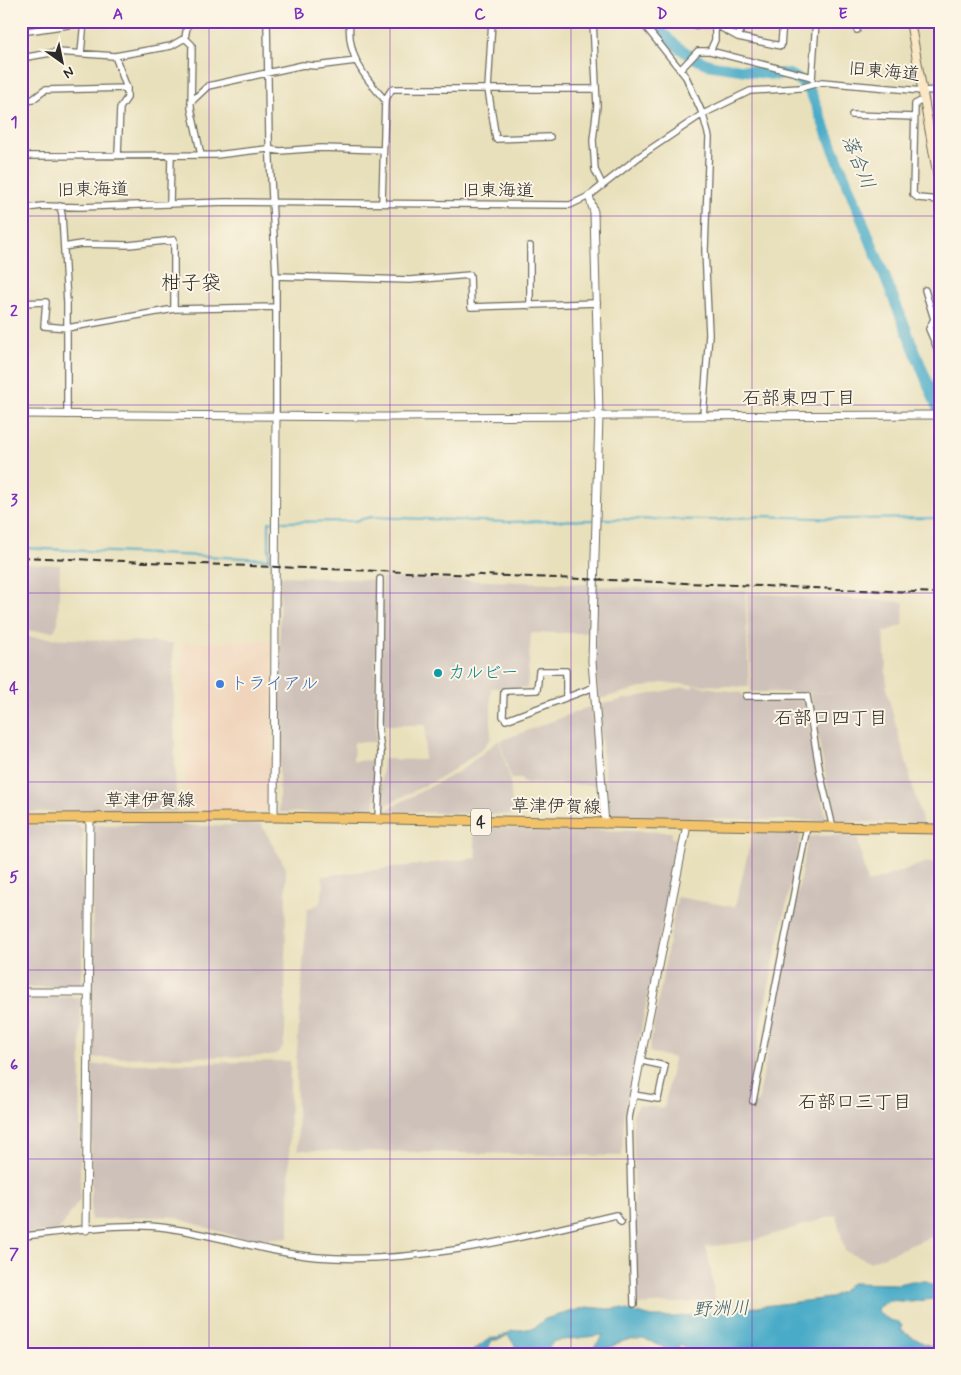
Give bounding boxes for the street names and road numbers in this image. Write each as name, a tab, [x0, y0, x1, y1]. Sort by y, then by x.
street label: 旧東海道	[847, 57, 921, 87]
street label: 旧東海道	[57, 177, 129, 203]
street label: 旧東海道	[462, 179, 534, 203]
street label: 草津伊賀線	[105, 789, 195, 813]
street label: 草津伊賀線	[511, 794, 601, 820]
road number: 4	[471, 809, 491, 836]

